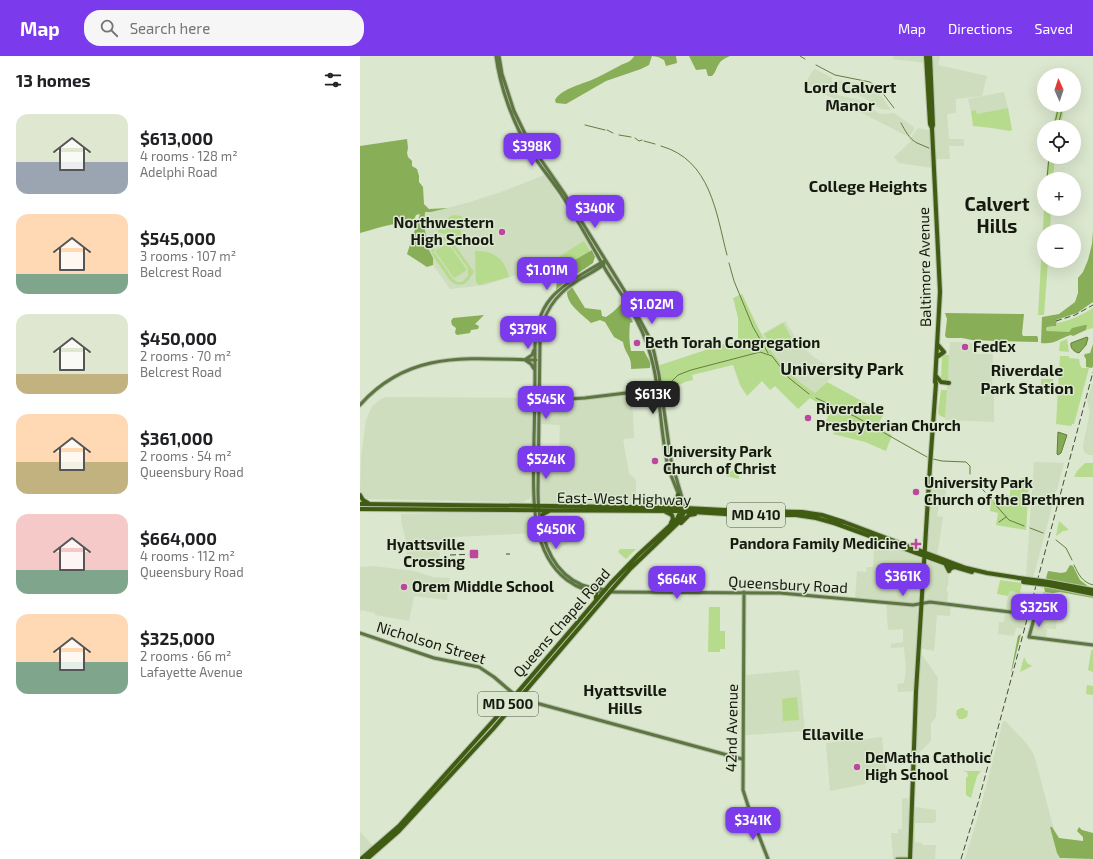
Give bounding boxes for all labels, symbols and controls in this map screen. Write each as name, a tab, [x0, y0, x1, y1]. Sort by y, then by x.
search box	[84, 10, 364, 46]
text: Map	[20, 17, 60, 40]
icon: search	[98, 17, 120, 39]
text: Search here	[130, 19, 210, 37]
text: Map	[898, 20, 926, 37]
text: Directions	[948, 20, 1013, 37]
text: Saved	[1035, 20, 1073, 37]
north arrow	[1037, 68, 1081, 112]
map controls	[1037, 68, 1081, 268]
icon: filters	[322, 69, 344, 91]
text: 13 homes	[16, 70, 91, 90]
district label: Lord Calvert Manor	[804, 77, 897, 114]
button: locate	[1037, 120, 1081, 164]
text: $613,000	[140, 128, 213, 148]
icon: home	[48, 130, 96, 178]
pin: $398K	[504, 133, 560, 167]
text: $398K	[513, 138, 551, 154]
text: 4 rooms · 128 m²	[140, 148, 238, 164]
text: Adelphi Road	[140, 164, 218, 180]
button: +	[1037, 172, 1081, 216]
district label: College Heights	[809, 176, 927, 195]
district label: Calvert Hills	[965, 192, 1030, 237]
pin: $340K	[567, 195, 623, 229]
text: $340K	[575, 200, 615, 216]
street label: Baltimore Avenue	[914, 207, 934, 327]
place label: Northwestern High School	[394, 213, 494, 248]
button: −	[1037, 224, 1081, 268]
marker: Northwestern High School	[497, 227, 507, 237]
text: $545,000	[140, 228, 216, 248]
icon: home	[48, 230, 96, 278]
text: 3 rooms · 107 m²	[140, 248, 236, 264]
pin: $1.01M	[514, 257, 580, 291]
text: $1.01M	[526, 262, 568, 278]
text: Belcrest Road	[140, 264, 222, 280]
pin: $1.02M	[619, 291, 685, 325]
text: $1.02M	[630, 296, 674, 312]
pin: $379K	[500, 316, 556, 350]
text: $379K	[509, 321, 547, 337]
text: $450,000	[140, 328, 217, 348]
icon: home	[48, 330, 96, 378]
place label: Beth Torah Congregation	[645, 333, 820, 351]
place label: FedEx	[973, 337, 1016, 355]
marker: Beth Torah Congregation	[632, 338, 642, 348]
marker: FedEx	[960, 342, 970, 352]
text: 2 rooms · 70 m²	[140, 348, 231, 364]
district label: University Park	[780, 358, 904, 379]
district label: Riverdale Park Station	[980, 360, 1074, 397]
text: Belcrest Road	[140, 364, 222, 380]
pin: $613K	[625, 381, 681, 415]
pin: $545K	[518, 386, 574, 420]
text: $613K	[635, 386, 671, 402]
text: $545K	[527, 391, 565, 407]
place label: Riverdale Presbyterian Church	[816, 399, 961, 435]
marker: Riverdale Presbyterian Church	[803, 413, 813, 423]
text: $361,000	[140, 428, 213, 448]
icon: home	[48, 430, 96, 478]
place label: University Park Church of Christ	[663, 442, 776, 477]
pin: $524K	[518, 446, 574, 480]
text: 2 rooms · 54 m²	[140, 448, 232, 464]
text: $524K	[527, 451, 565, 467]
marker: University Park Church of Christ	[650, 456, 660, 466]
text: Queensbury Road	[140, 464, 244, 480]
place label: University Park Church of the Brethren	[924, 473, 1085, 508]
marker: University Park Church of the Brethren	[911, 487, 921, 497]
street label: East-West Highway	[557, 488, 691, 508]
road number: MD 410	[727, 503, 785, 527]
pin: $450K	[528, 516, 584, 550]
text: $450K	[536, 521, 576, 537]
text: $664,000	[140, 528, 217, 548]
icon: home	[48, 530, 96, 578]
place label: Pandora Family Medicine	[730, 534, 907, 553]
place label: Hyattsville Crossing	[387, 535, 465, 570]
marker: Pandora Family Medicine	[910, 538, 922, 550]
text: 4 rooms · 112 m²	[140, 548, 235, 564]
marker: Hyattsville Crossing	[468, 548, 480, 560]
pin: $361K	[875, 563, 931, 597]
text: Queensbury Road	[140, 564, 244, 580]
street label: Queens Chapel Road	[509, 564, 614, 681]
pin: $664K	[649, 566, 705, 600]
text: $361K	[885, 568, 921, 584]
text: $664K	[657, 571, 697, 587]
street label: Queensbury Road	[728, 572, 848, 597]
place label: Orem Middle School	[412, 577, 554, 595]
marker: Orem Middle School	[399, 582, 409, 592]
pin: $325K	[1011, 594, 1067, 628]
text: $325K	[1020, 599, 1058, 615]
street label: Nicholson Street	[375, 617, 488, 667]
text: $325,000	[140, 628, 215, 648]
icon: home	[48, 630, 96, 678]
text: 2 rooms · 66 m²	[140, 648, 231, 664]
text: Lafayette Avenue	[140, 664, 243, 680]
district label: Hyattsville Hills	[583, 680, 667, 717]
street label: 42nd Avenue	[721, 684, 741, 772]
road number: MD 500	[478, 692, 538, 716]
district label: Ellaville	[802, 724, 864, 743]
place label: DeMatha Catholic High School	[865, 748, 991, 783]
marker: DeMatha Catholic High School	[852, 762, 862, 772]
pin: $341K	[725, 807, 781, 841]
text: $341K	[734, 812, 772, 828]

